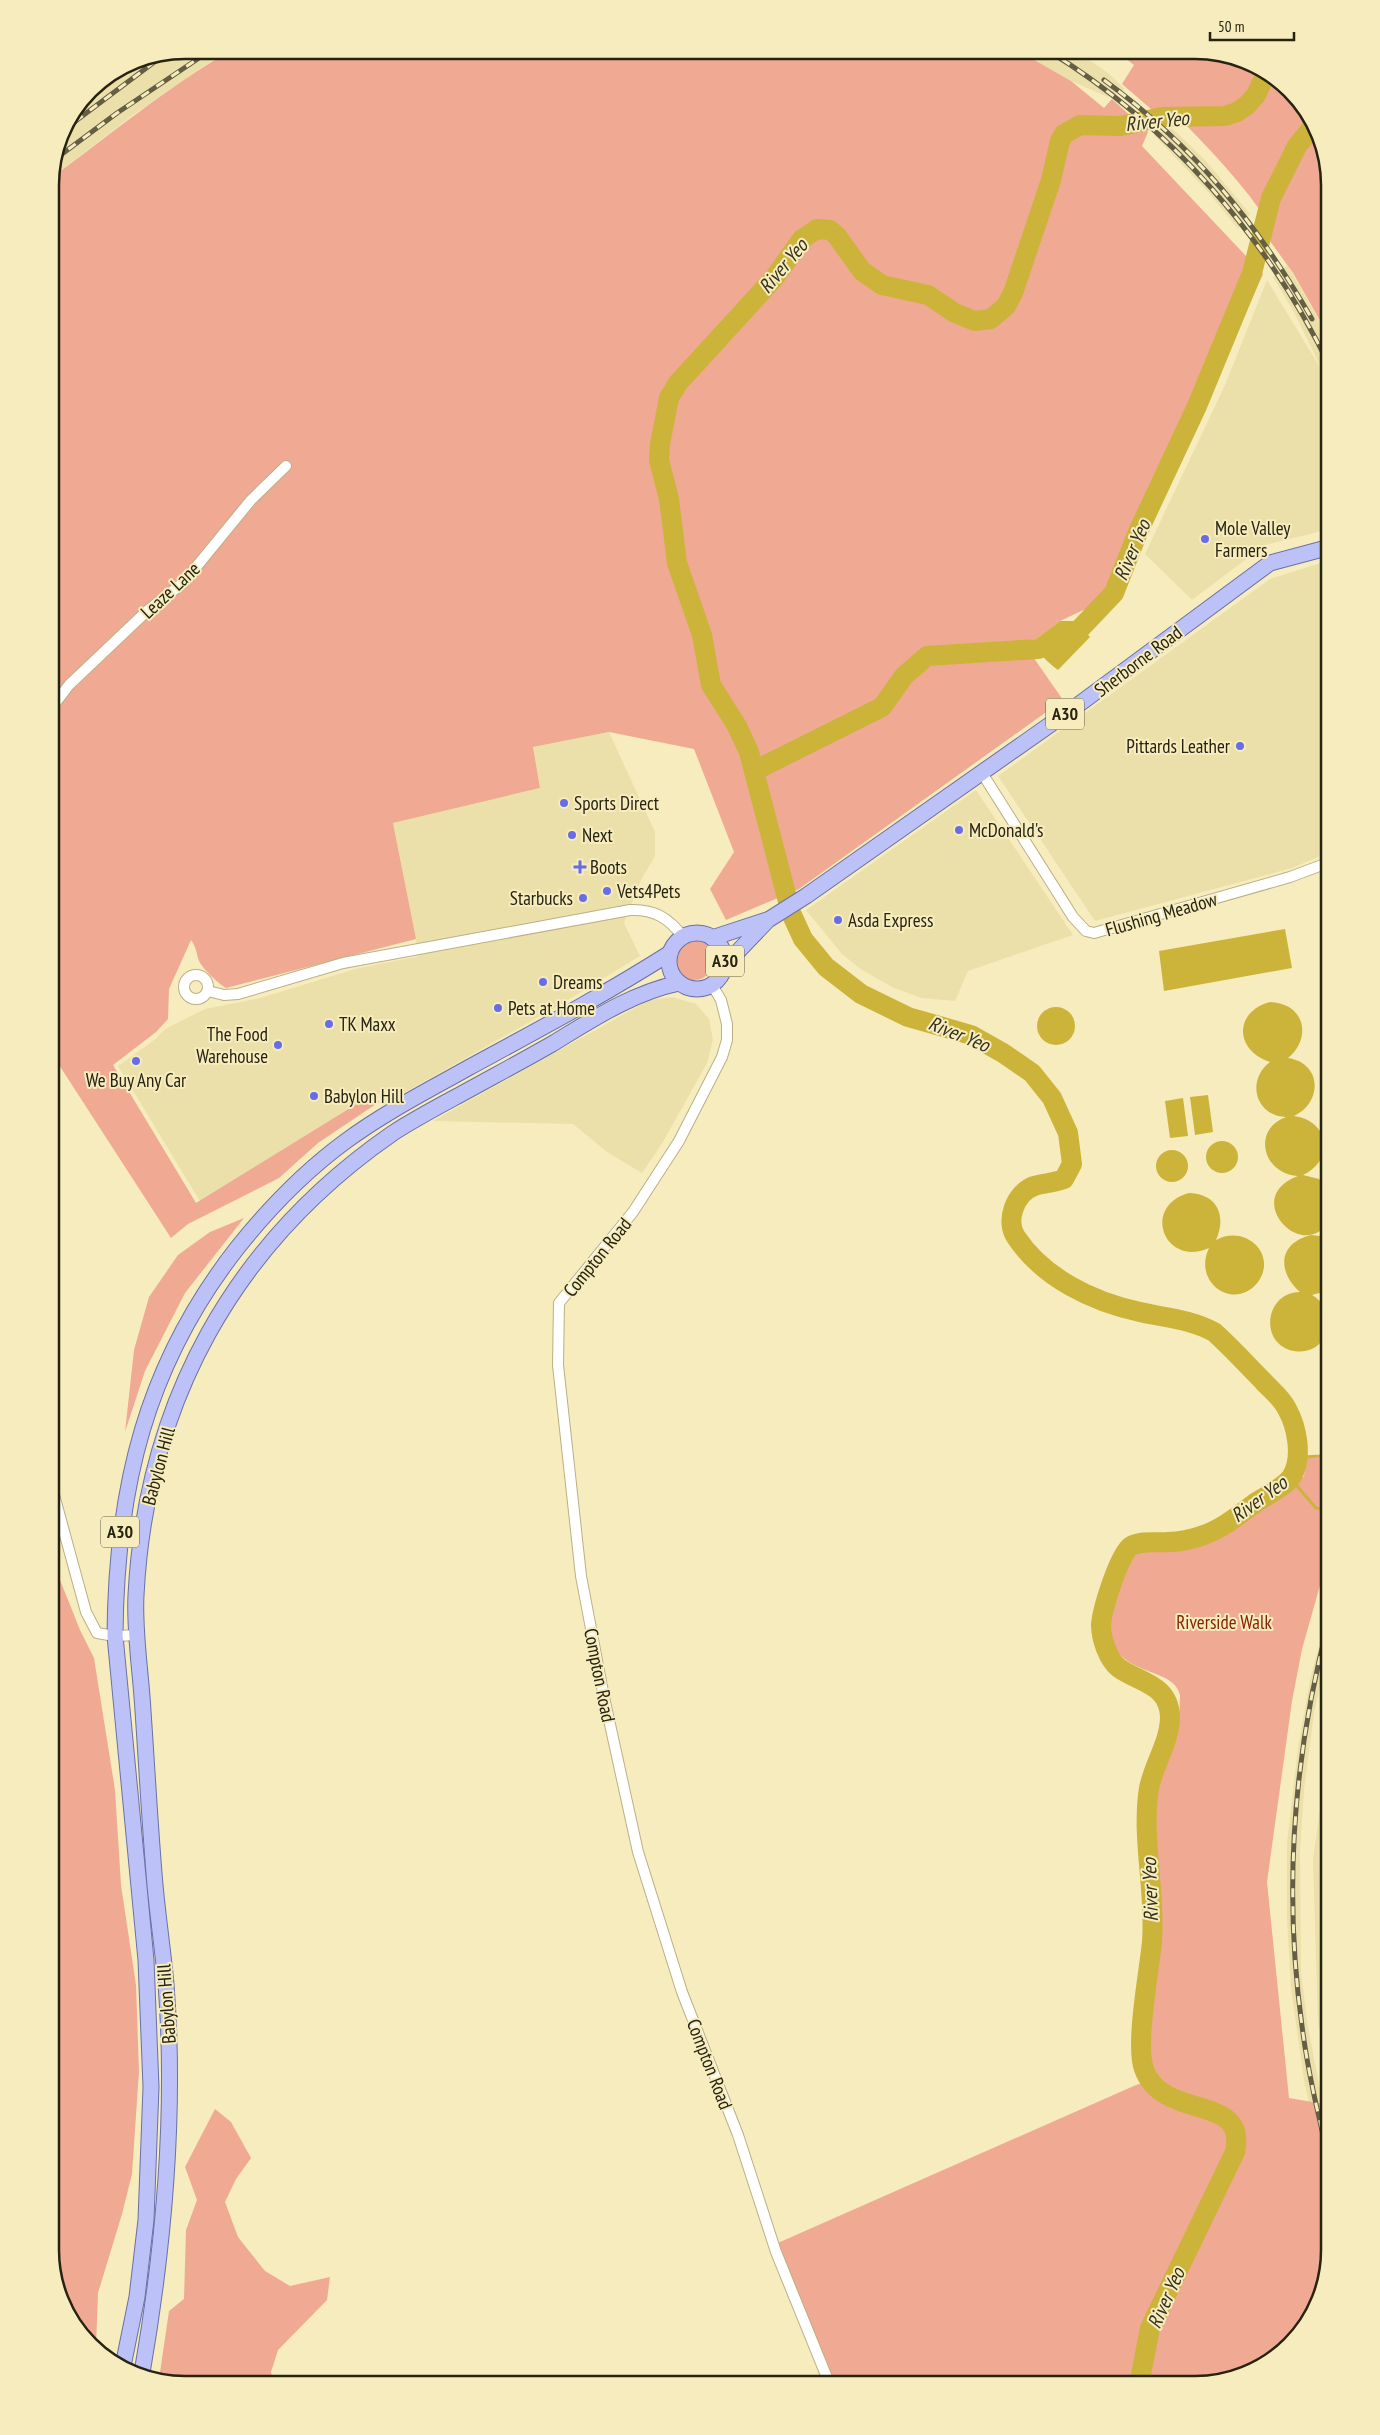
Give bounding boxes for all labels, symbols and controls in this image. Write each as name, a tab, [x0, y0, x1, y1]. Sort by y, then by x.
scale bar	[1210, 10, 1294, 42]
text: 50 m	[1218, 17, 1244, 36]
water label: River Yeo	[1124, 105, 1191, 137]
water label: River Yeo	[753, 232, 814, 299]
water label: River Yeo	[1108, 514, 1157, 584]
place label: Mole Valley Farmers	[1215, 516, 1291, 562]
marker: Mole Valley Farmers	[1199, 533, 1211, 545]
street label: Leaze Lane	[135, 556, 205, 623]
street label: Sherborne Road	[1089, 620, 1187, 702]
road number: A30	[1046, 699, 1084, 730]
place label: Pittards Leather	[1126, 734, 1231, 758]
marker: Pittards Leather	[1234, 740, 1246, 752]
place label: Sports Direct	[574, 791, 660, 815]
marker: Sports Direct	[558, 797, 570, 809]
place label: McDonald's	[969, 818, 1044, 842]
place label: Next	[582, 823, 614, 847]
marker: McDonald's	[953, 824, 965, 836]
marker: Next	[566, 829, 578, 841]
place label: Boots	[590, 855, 627, 879]
marker: Boots	[574, 861, 586, 873]
place label: Vets4Pets	[616, 879, 680, 903]
marker: Vets4Pets	[601, 885, 613, 897]
place label: Starbucks	[510, 886, 573, 910]
street label: Flushing Meadow	[1102, 886, 1220, 941]
marker: Starbucks	[577, 892, 589, 904]
place label: Asda Express	[848, 908, 933, 932]
marker: Asda Express	[832, 914, 844, 926]
road number: A30	[706, 946, 744, 976]
place label: Dreams	[553, 970, 602, 994]
marker: Dreams	[537, 976, 549, 988]
place label: Pets at Home	[508, 996, 595, 1020]
marker: Pets at Home	[492, 1002, 504, 1014]
water label: River Yeo	[925, 1010, 995, 1058]
place label: TK Maxx	[339, 1012, 396, 1036]
marker: TK Maxx	[323, 1018, 335, 1030]
place label: The Food Warehouse	[196, 1022, 268, 1068]
marker: The Food Warehouse	[272, 1039, 284, 1051]
marker: We Buy Any Car	[130, 1055, 142, 1067]
place label: We Buy Any Car	[86, 1068, 187, 1092]
place label: Babylon Hill	[324, 1084, 404, 1108]
marker: Babylon Hill	[308, 1090, 320, 1102]
street label: Compton Road	[558, 1213, 636, 1301]
street label: Babylon Hill	[136, 1424, 180, 1508]
water label: River Yeo	[1226, 1469, 1293, 1528]
road number: A30	[101, 1516, 139, 1548]
park label: Riverside Walk	[1176, 1610, 1272, 1634]
street label: Compton Road	[579, 1626, 621, 1724]
water label: River Yeo	[1136, 1856, 1164, 1922]
street label: Babylon Hill	[151, 1963, 181, 2045]
street label: Compton Road	[682, 2015, 738, 2113]
water label: River Yeo	[1141, 2262, 1191, 2332]

